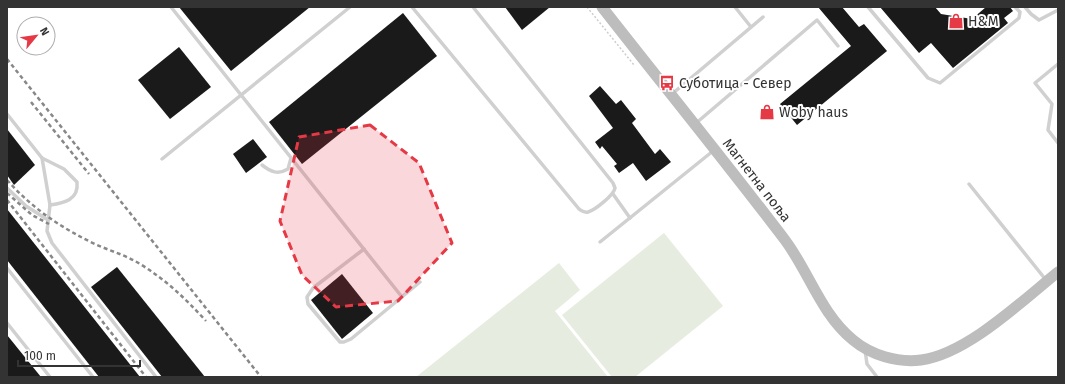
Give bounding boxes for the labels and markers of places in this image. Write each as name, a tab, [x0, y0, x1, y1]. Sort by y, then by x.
shop icon: H&M	[947, 12, 965, 30]
place label: H&M	[968, 13, 999, 30]
bus stop icon: Суботица - Север	[658, 74, 676, 92]
place label: Суботица - Север	[679, 75, 792, 92]
shop icon: Woby haus	[758, 103, 776, 121]
place label: Woby haus	[779, 104, 848, 121]

